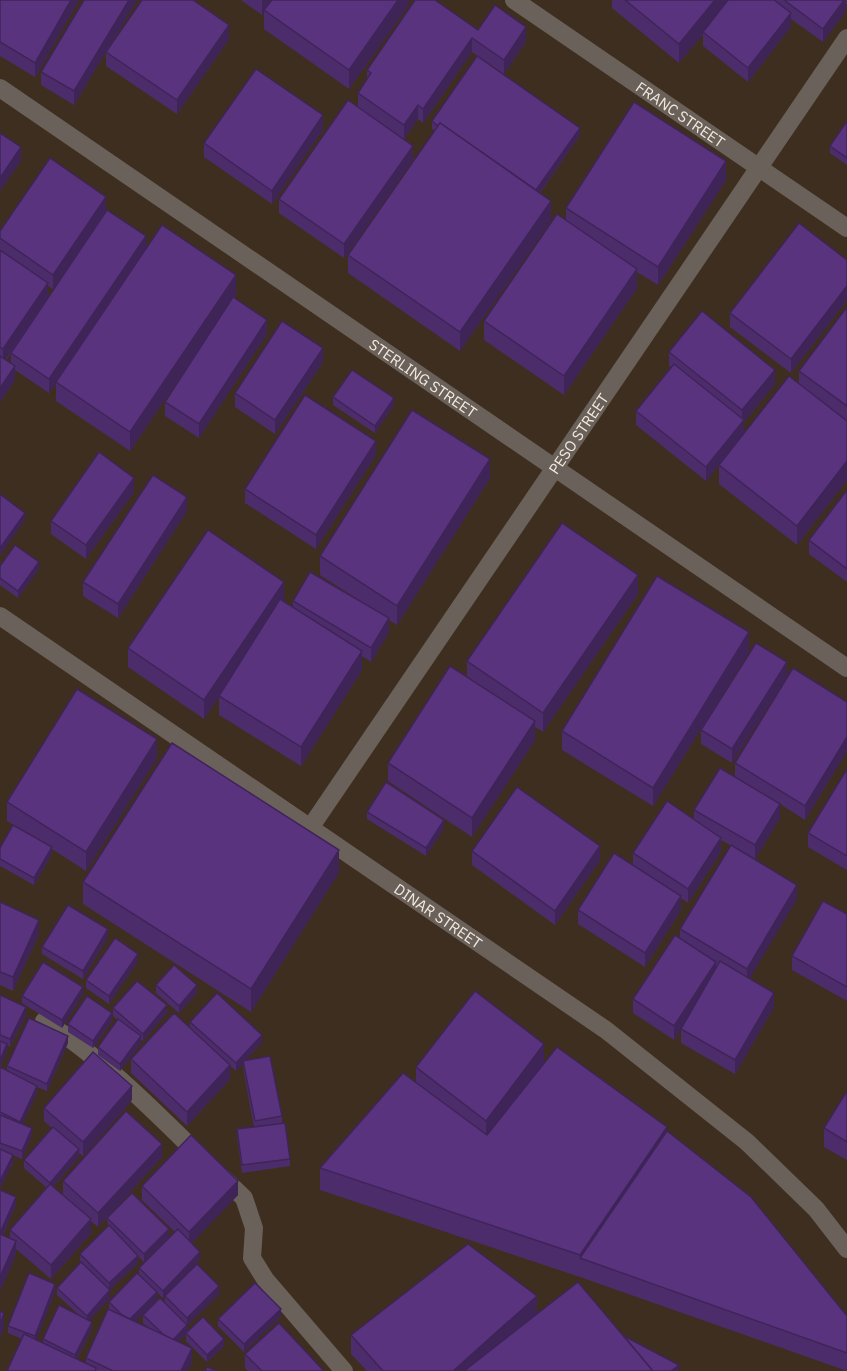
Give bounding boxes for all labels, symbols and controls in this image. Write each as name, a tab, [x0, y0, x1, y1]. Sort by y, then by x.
street label: FRANC STREET	[632, 77, 729, 152]
street label: STERLING STREET	[366, 334, 481, 422]
street label: PESO STREET	[544, 389, 613, 478]
street label: DINAR STREET	[391, 879, 486, 952]

